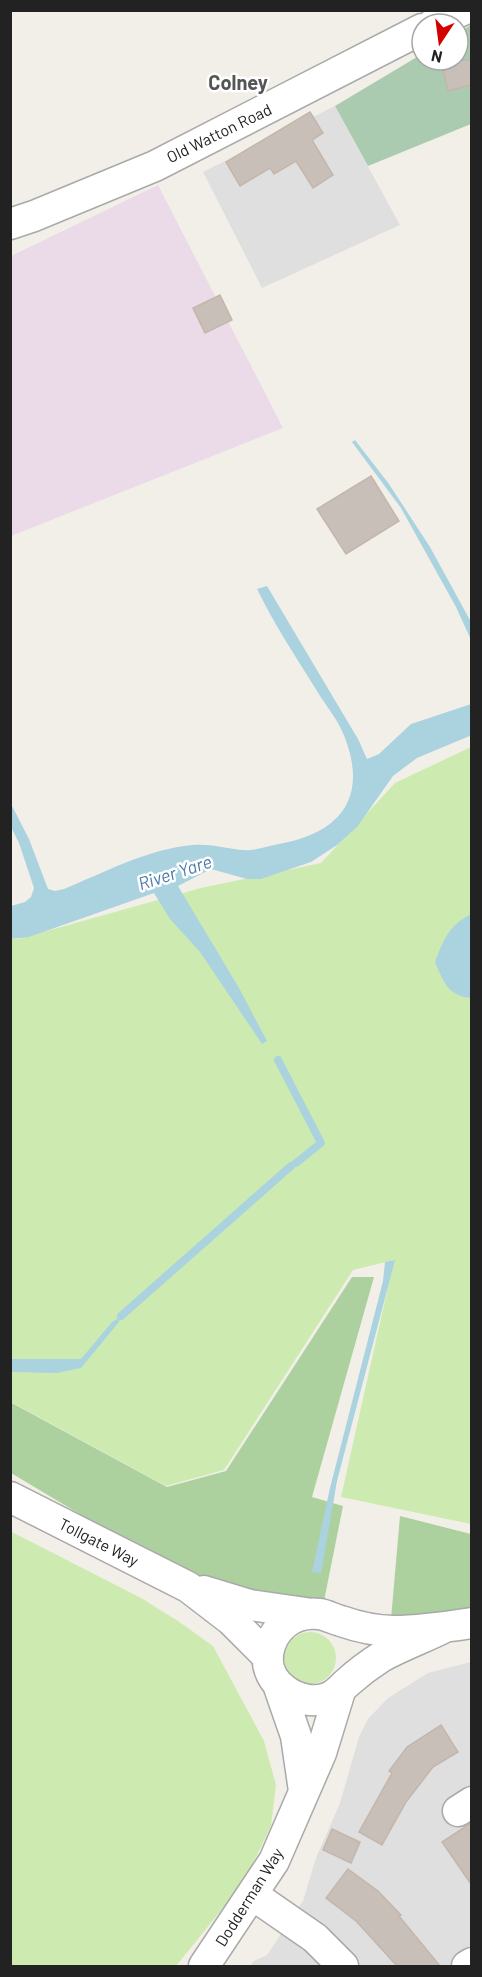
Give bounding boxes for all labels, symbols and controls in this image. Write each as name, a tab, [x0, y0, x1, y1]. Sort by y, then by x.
north arrow	[410, 12, 470, 72]
text: N	[429, 47, 444, 68]
district label: Colney	[208, 70, 268, 94]
street label: Old Watton Road	[163, 99, 274, 166]
water label: River Yare	[135, 850, 214, 894]
street label: Tollgate Way	[56, 1513, 143, 1570]
street label: Dodderman Way	[211, 1844, 287, 1949]

